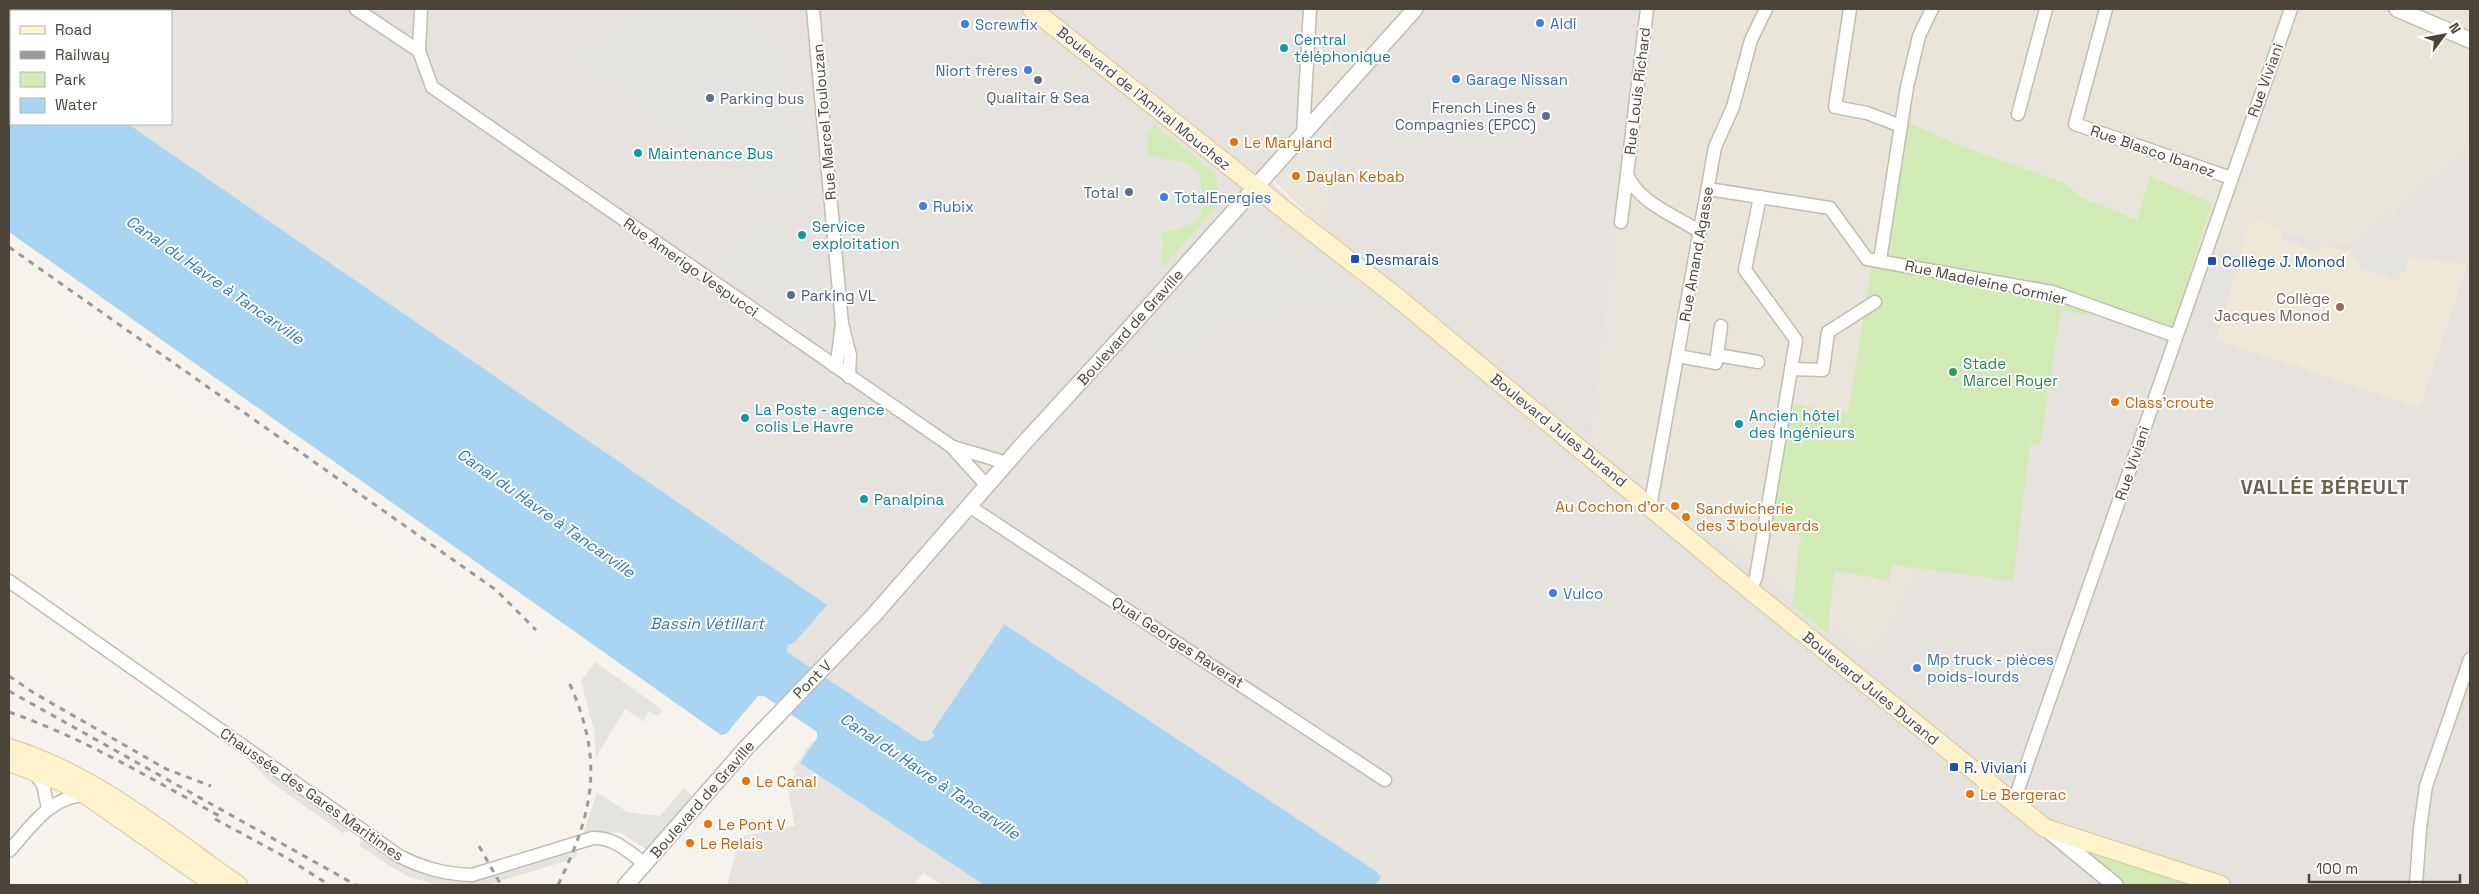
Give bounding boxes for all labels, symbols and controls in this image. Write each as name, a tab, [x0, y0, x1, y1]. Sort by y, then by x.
legend	[10, 10, 172, 125]
north arrow	[2419, 10, 2469, 60]
place label: Aldi	[1550, 14, 1576, 33]
place label: Screwfix	[975, 15, 1038, 34]
marker: Aldi	[1534, 17, 1546, 29]
marker: Screwfix	[959, 18, 971, 30]
text: N	[2445, 19, 2465, 37]
text: Road	[55, 20, 92, 39]
street label: Boulevard de l'Amiral Mouchez	[1053, 22, 1235, 174]
street label: Rue Louis Richard	[1620, 26, 1654, 156]
place label: Central téléphonique	[1294, 30, 1391, 66]
street label: Rue Viviani	[2243, 40, 2287, 120]
marker: Central téléphonique	[1278, 42, 1290, 54]
street label: Rue Marcel Toulouzan	[808, 43, 840, 201]
text: Railway	[55, 45, 110, 64]
place label: Niort frères	[936, 61, 1018, 80]
marker: Niort frères	[1022, 64, 1034, 76]
text: Park	[55, 70, 86, 89]
place label: Garage Nissan	[1466, 70, 1568, 89]
marker: Garage Nissan	[1450, 73, 1462, 85]
marker: Qualitair & Sea	[1032, 74, 1044, 86]
place label: Qualitair & Sea	[986, 88, 1090, 107]
place label: Parking bus	[720, 89, 804, 108]
marker: Parking bus	[704, 92, 716, 104]
text: Water	[55, 95, 98, 114]
place label: French Lines & Compagnies (EPCC)	[1395, 98, 1536, 135]
marker: French Lines & Compagnies (EPCC)	[1540, 110, 1552, 122]
street label: Rue Blasco Ibanez	[2088, 121, 2218, 181]
place label: Le Maryland	[1244, 133, 1332, 152]
marker: Le Maryland	[1228, 136, 1240, 148]
place label: Maintenance Bus	[648, 144, 774, 163]
marker: Maintenance Bus	[632, 147, 644, 159]
place label: Daylan Kebab	[1306, 167, 1405, 186]
marker: Daylan Kebab	[1290, 170, 1302, 182]
place label: Total	[1084, 183, 1119, 202]
street label: Rue Amand Agasse	[1675, 185, 1717, 323]
marker: Total	[1123, 186, 1135, 198]
place label: TotalEnergies	[1174, 188, 1272, 207]
marker: TotalEnergies	[1158, 191, 1170, 203]
place label: Rubix	[933, 197, 974, 216]
marker: Rubix	[917, 200, 929, 212]
water label: Canal du Havre à Tancarville	[122, 210, 308, 350]
street label: Rue Amerigo Vespucci	[620, 213, 762, 321]
place label: Service exploitation	[812, 217, 900, 253]
marker: Service exploitation	[796, 229, 808, 241]
place label: Desmarais	[1365, 250, 1439, 269]
place label: Collège J. Monod	[2222, 252, 2345, 271]
marker: Desmarais	[1349, 253, 1361, 265]
marker: Collège J. Monod	[2206, 255, 2218, 267]
street label: Rue Madeleine Cormier	[1903, 256, 2069, 309]
street label: Boulevard de Graville	[1073, 265, 1187, 389]
place label: Parking VL	[801, 286, 876, 305]
marker: Parking VL	[785, 289, 797, 301]
place label: Collège Jacques Monod	[2214, 289, 2330, 325]
marker: Collège Jacques Monod	[2334, 301, 2346, 313]
place label: Stade Marcel Royer	[1963, 354, 2058, 390]
marker: Stade Marcel Royer	[1947, 366, 1959, 378]
street label: Boulevard Jules Durand	[1487, 369, 1631, 491]
place label: Class'croute	[2125, 393, 2214, 412]
marker: Class'croute	[2109, 396, 2121, 408]
place label: La Poste - agence colis Le Havre	[755, 400, 885, 436]
place label: Ancien hôtel des Ingénieurs	[1749, 406, 1855, 442]
marker: La Poste - agence colis Le Havre	[739, 412, 751, 424]
marker: Ancien hôtel des Ingénieurs	[1733, 418, 1745, 430]
street label: Rue Viviani	[2110, 423, 2154, 503]
water label: Canal du Havre à Tancarville	[453, 443, 639, 583]
district label: VALLÉE BÉREULT	[2240, 474, 2410, 500]
place label: Panalpina	[874, 490, 944, 509]
marker: Panalpina	[858, 493, 870, 505]
place label: Au Cochon d'or	[1555, 497, 1665, 516]
place label: Sandwicherie des 3 boulevards	[1696, 499, 1819, 535]
marker: Au Cochon d'or	[1669, 500, 1681, 512]
marker: Sandwicherie des 3 boulevards	[1680, 511, 1692, 523]
place label: Vulco	[1563, 584, 1603, 603]
marker: Vulco	[1547, 587, 1559, 599]
street label: Quai Georges Raverat	[1108, 592, 1248, 692]
water label: Bassin Vétillart	[650, 613, 766, 634]
street label: Boulevard Jules Durand	[1799, 627, 1943, 749]
place label: Mp truck - pièces poids-lourds	[1927, 650, 2054, 686]
street label: Pont V	[789, 656, 835, 702]
marker: Mp truck - pièces poids-lourds	[1911, 662, 1923, 674]
water label: Canal du Havre à Tancarville	[836, 708, 1024, 844]
street label: Chaussée des Gares Maritimes	[216, 723, 408, 865]
street label: Boulevard de Graville	[646, 736, 758, 862]
place label: R. Viviani	[1964, 758, 2027, 777]
marker: R. Viviani	[1948, 761, 1960, 773]
place label: Le Canal	[756, 772, 817, 791]
marker: Le Canal	[740, 775, 752, 787]
place label: Le Bergerac	[1980, 785, 2066, 804]
marker: Le Bergerac	[1964, 788, 1976, 800]
place label: Le Pont V	[718, 815, 786, 834]
marker: Le Pont V	[702, 818, 714, 830]
place label: Le Relais	[700, 834, 763, 853]
marker: Le Relais	[684, 837, 696, 849]
scale bar	[2309, 852, 2460, 884]
text: 100 m	[2316, 859, 2358, 878]

